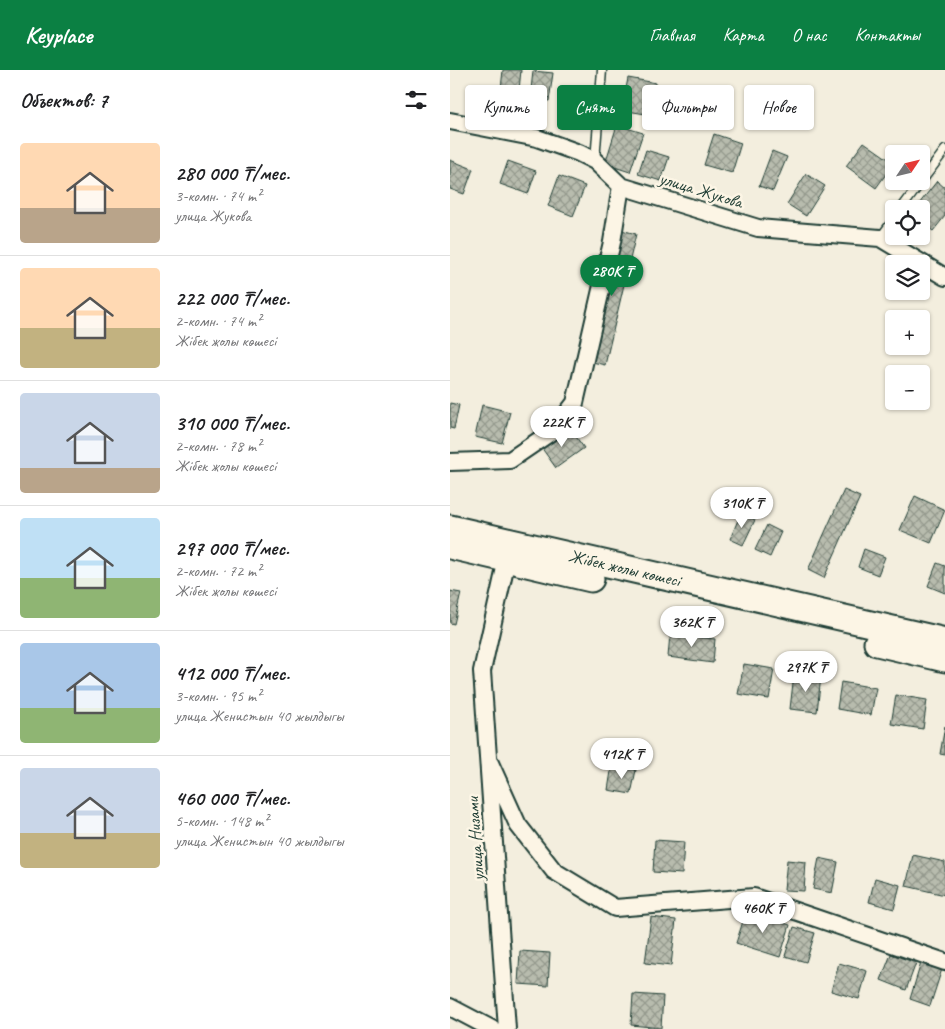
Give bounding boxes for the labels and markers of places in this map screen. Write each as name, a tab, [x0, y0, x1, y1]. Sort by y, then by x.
pin: 280K ₸	[571, 254, 653, 297]
pin: 222K ₸	[521, 406, 603, 448]
pin: 310K ₸	[701, 486, 783, 529]
pin: 362K ₸	[651, 606, 733, 648]
pin: 297K ₸	[765, 650, 847, 693]
pin: 412K ₸	[581, 738, 663, 780]
pin: 460K ₸	[722, 892, 804, 934]

